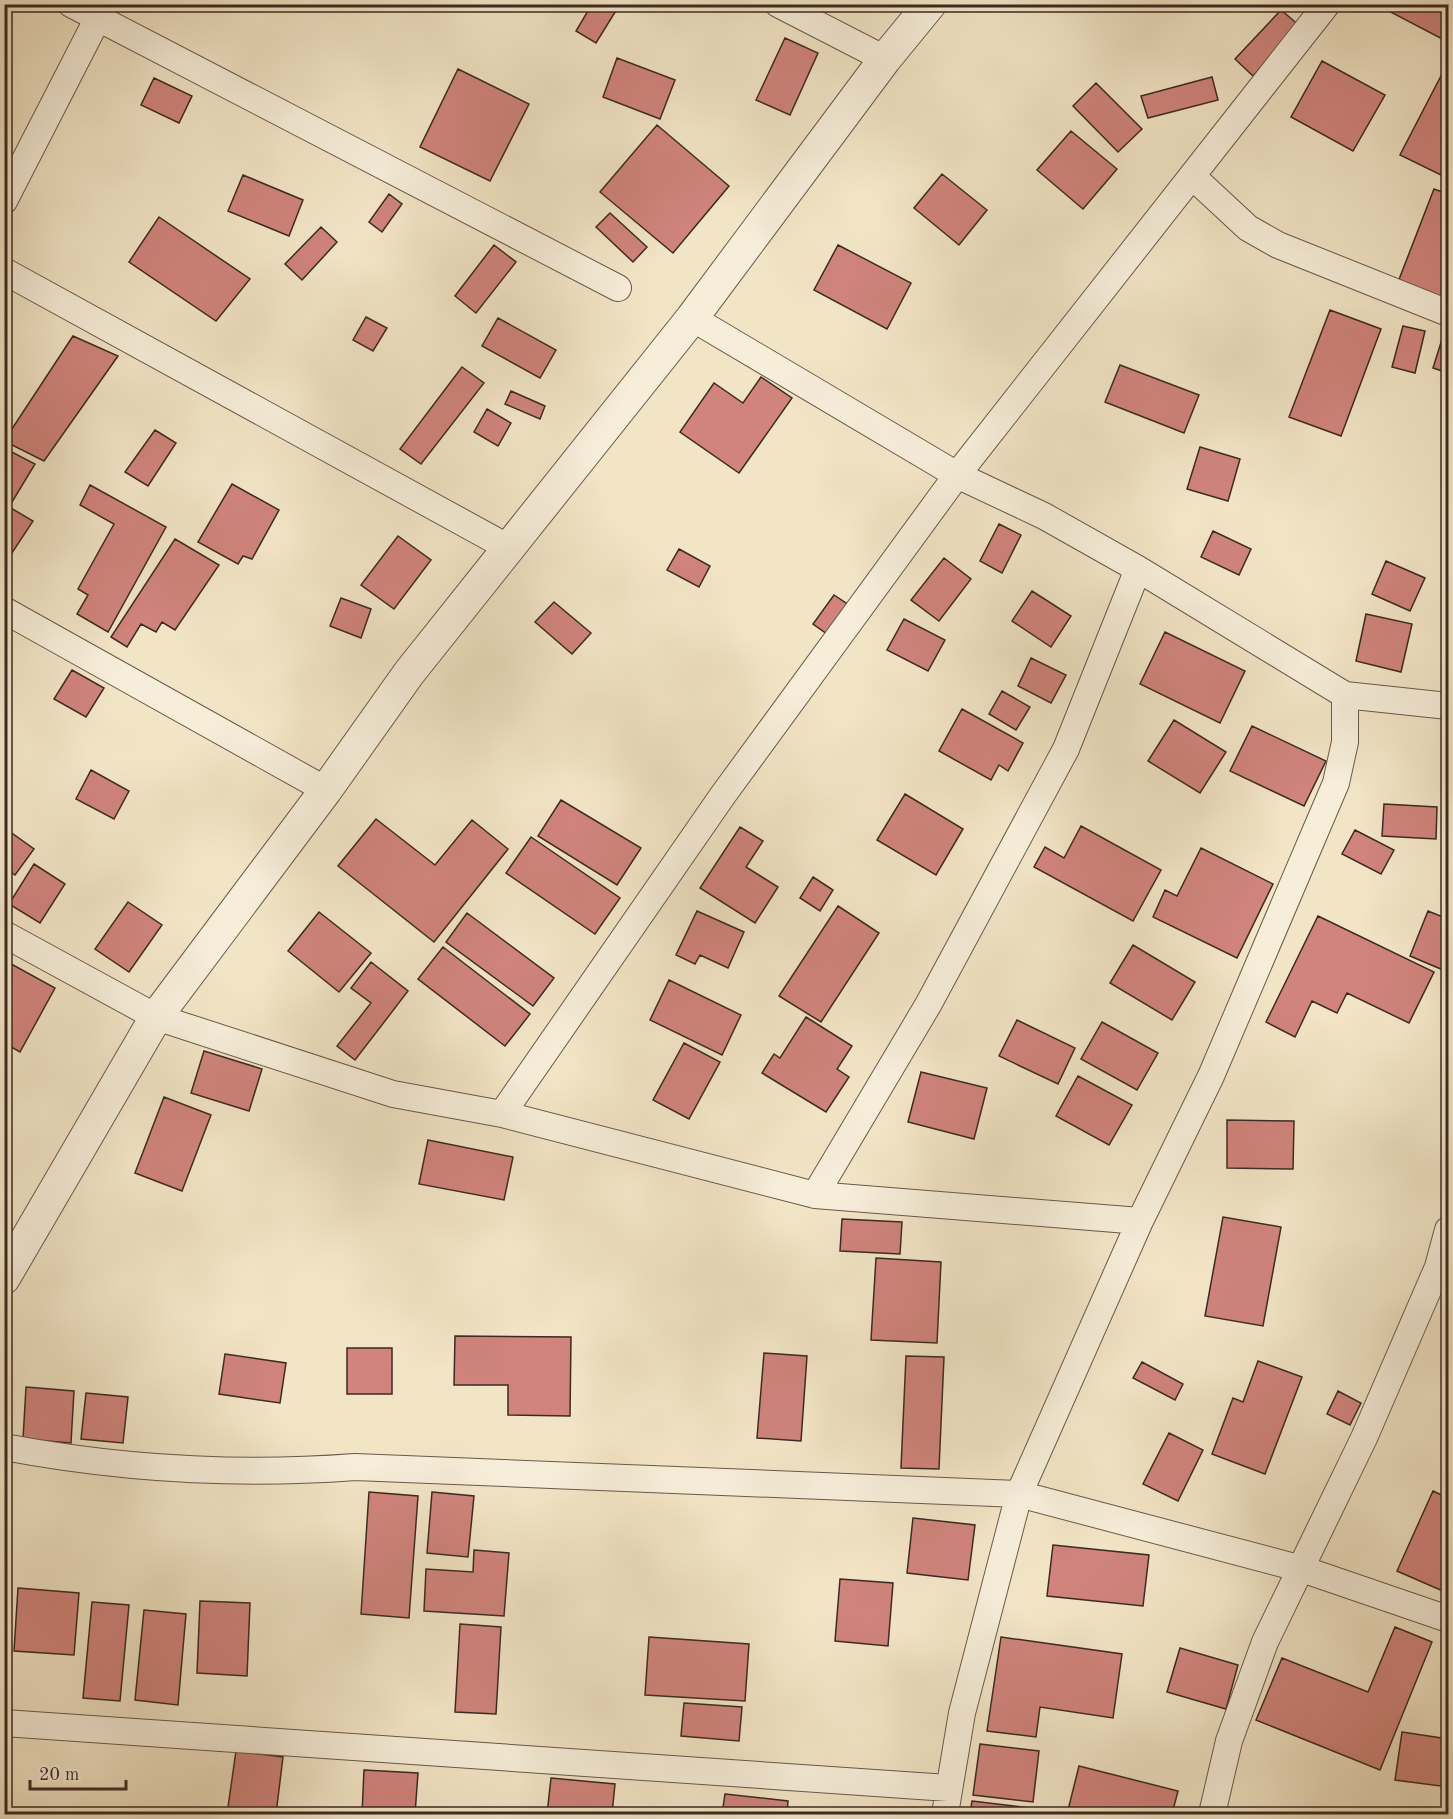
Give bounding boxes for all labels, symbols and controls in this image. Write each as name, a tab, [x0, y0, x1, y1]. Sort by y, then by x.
scale bar	[30, 1753, 126, 1791]
text: 20 m	[39, 1766, 79, 1784]

